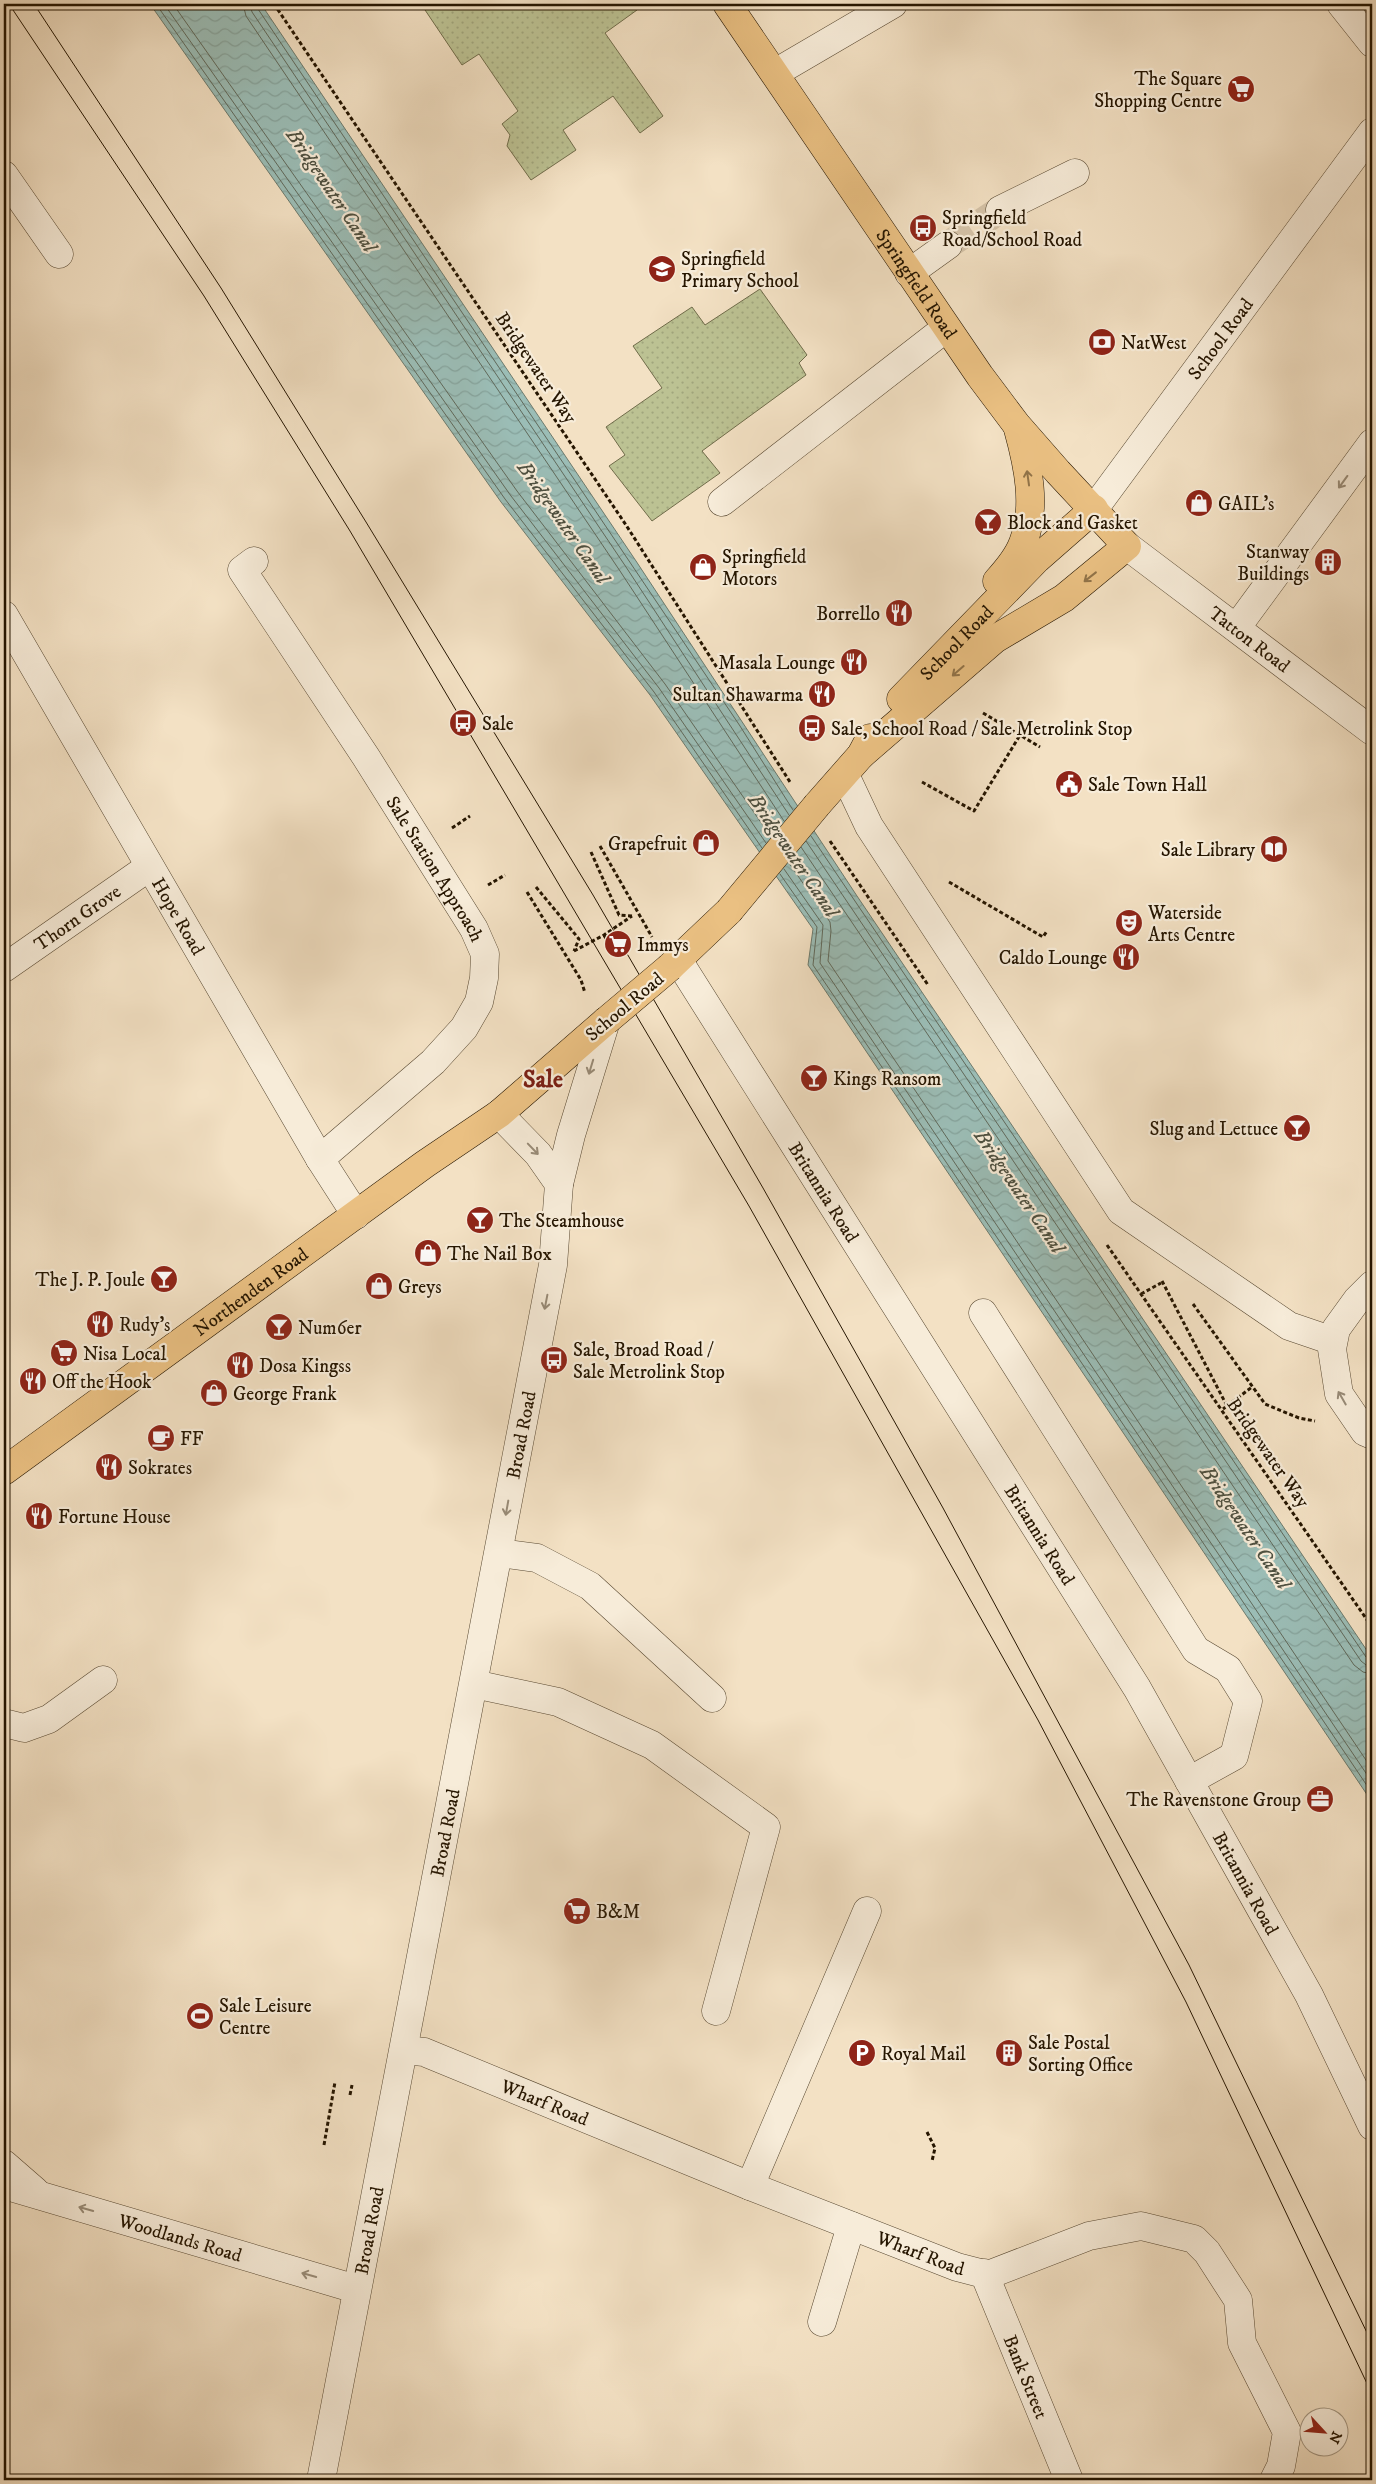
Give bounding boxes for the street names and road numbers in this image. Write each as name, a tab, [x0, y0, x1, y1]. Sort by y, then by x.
street label: Springfield Road	[870, 225, 962, 344]
street label: School Road	[1183, 294, 1259, 385]
street label: Bridgewater Way	[490, 308, 582, 429]
street label: School Road	[916, 601, 999, 686]
street label: Tatton Road	[1204, 602, 1294, 678]
street label: Sale Station Approach	[380, 792, 488, 946]
street label: Hope Road	[146, 874, 209, 960]
street label: Thorn Grove	[30, 880, 126, 956]
street label: School Road	[581, 967, 669, 1047]
street label: Britannia Road	[783, 1138, 863, 1248]
street label: Northenden Road	[190, 1243, 313, 1342]
street label: Broad Road	[502, 1389, 542, 1481]
street label: Bridgewater Way	[1221, 1393, 1315, 1513]
street label: Britannia Road	[999, 1481, 1079, 1590]
street label: Broad Road	[426, 1786, 466, 1879]
street label: Britannia Road	[1207, 1828, 1283, 1940]
street label: Wharf Road	[496, 2075, 592, 2132]
street label: Broad Road	[350, 2184, 390, 2277]
street label: Woodlands Road	[115, 2209, 245, 2268]
street label: Wharf Road	[872, 2226, 967, 2282]
street label: Bank Street	[998, 2332, 1053, 2422]

